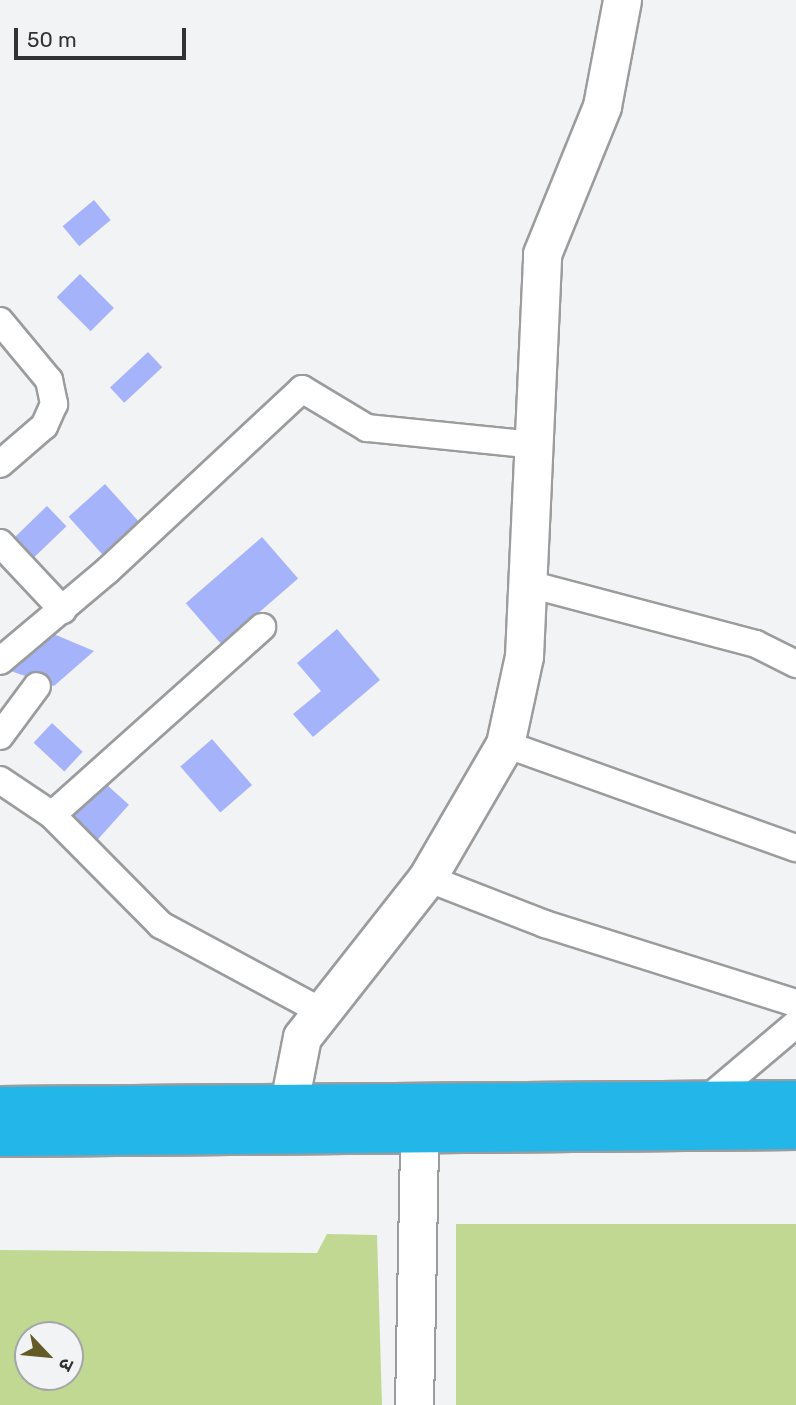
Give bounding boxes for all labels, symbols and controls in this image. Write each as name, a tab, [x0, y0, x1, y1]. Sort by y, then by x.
scale bar	[18, 14, 189, 58]
text: 50 m	[27, 27, 77, 52]
north arrow	[14, 1321, 84, 1391]
text: उ	[54, 1355, 79, 1375]

